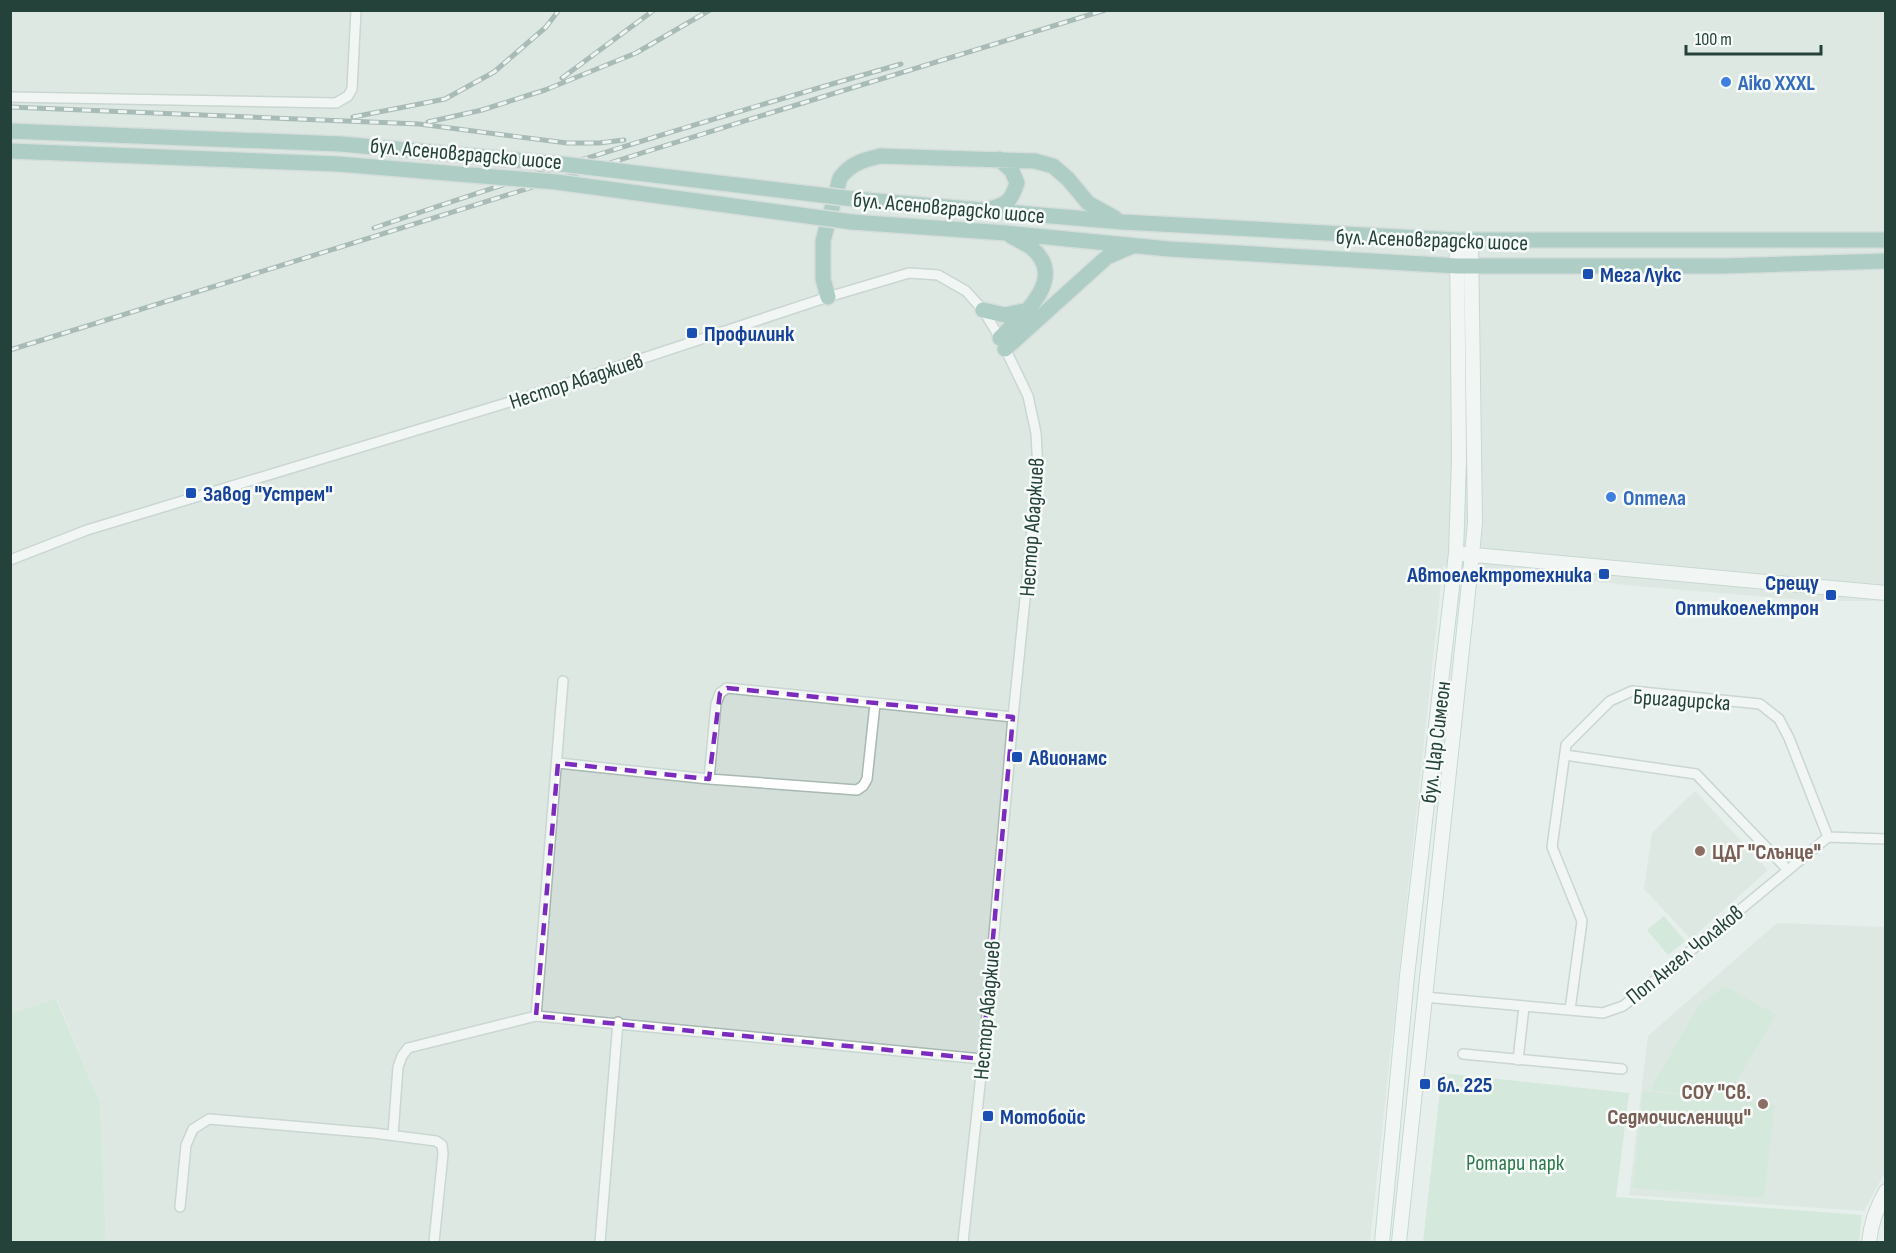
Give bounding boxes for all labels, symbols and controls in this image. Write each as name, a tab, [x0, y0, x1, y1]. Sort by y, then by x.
scale bar	[1686, 18, 1821, 56]
text: 100 m	[1695, 29, 1732, 50]
place label: Aiko XXXL	[1737, 70, 1815, 97]
marker: Aiko XXXL	[1719, 75, 1733, 89]
street label: бул. Асеновградско шосе	[369, 133, 563, 176]
street label: бул. Асеновградско шосе	[852, 187, 1046, 230]
street label: бул. Асеновградско шосе	[1335, 224, 1529, 257]
place label: Мега Лукс	[1600, 262, 1682, 289]
marker: Мега Лукс	[1581, 267, 1595, 281]
place label: Профилинк	[704, 321, 795, 348]
marker: Профилинк	[685, 326, 699, 340]
street label: Нестор Абаджиев	[506, 347, 647, 416]
street label: Нестор Абаджиев	[1014, 457, 1051, 598]
place label: Завод "Устрем"	[203, 481, 333, 508]
place label: Оптела	[1623, 485, 1686, 512]
marker: Завод "Устрем"	[184, 486, 198, 500]
marker: Оптела	[1604, 490, 1618, 504]
place label: Автоелектротехника	[1406, 562, 1592, 589]
marker: Автоелектротехника	[1597, 567, 1611, 581]
place label: Срещу Оптикоелектрон	[1675, 570, 1819, 622]
marker: Срещу Оптикоелектрон	[1824, 588, 1838, 602]
street label: бул. Цар Симеон	[1416, 680, 1457, 805]
street label: Бригадирска	[1632, 684, 1731, 717]
place label: Авионамс	[1028, 745, 1107, 772]
marker: Авионамс	[1010, 750, 1024, 764]
place label: ЦДГ "Слънце"	[1712, 839, 1821, 866]
marker: ЦДГ "Слънце"	[1693, 844, 1707, 858]
street label: Поп Ангел Чолаков	[1621, 900, 1749, 1011]
street label: Нестор Абаджиев	[968, 939, 1007, 1081]
place label: бл. 225	[1437, 1072, 1492, 1099]
marker: бл. 225	[1418, 1077, 1432, 1091]
place label: СОУ "Св. Седмочисленици"	[1607, 1079, 1751, 1131]
marker: СОУ "Св. Седмочисленици"	[1756, 1097, 1770, 1111]
place label: Мотобойс	[1000, 1104, 1086, 1131]
marker: Мотобойс	[981, 1109, 995, 1123]
park label: Ротари парк	[1466, 1150, 1565, 1177]

